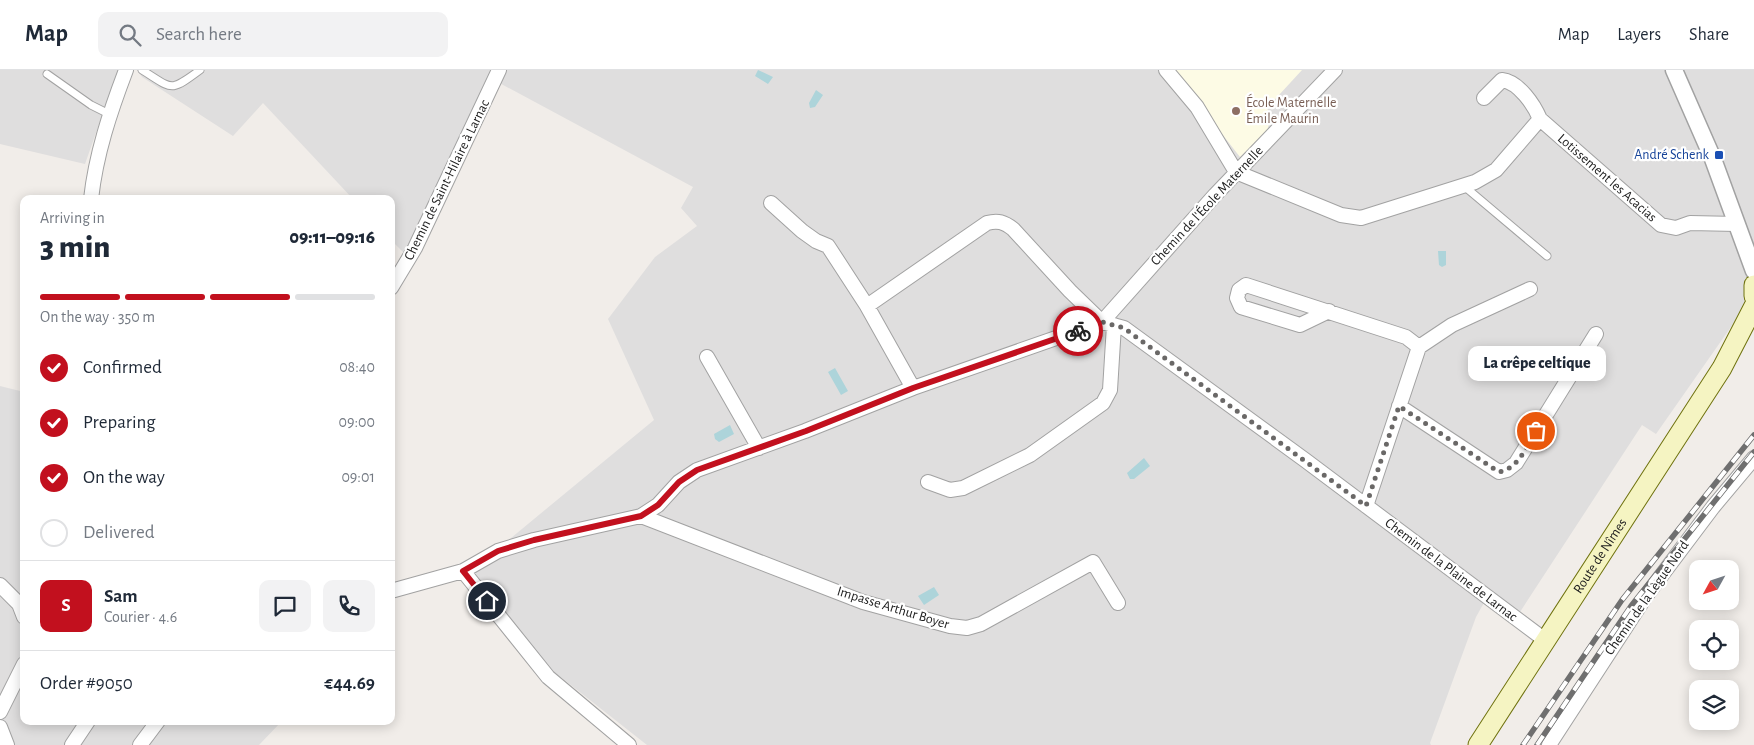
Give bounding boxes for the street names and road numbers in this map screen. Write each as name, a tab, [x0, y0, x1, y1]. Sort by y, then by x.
street label: Chemin de Saint-Hilaire à Larnac	[402, 97, 492, 263]
street label: Lotissement les Acacias	[1555, 131, 1659, 225]
street label: Chemin de l'École Maternelle	[1146, 142, 1266, 268]
street label: Chemin de la Plaine de Larnac	[1382, 516, 1520, 625]
street label: Route de Nîmes	[1571, 516, 1630, 596]
street label: Chemin de la Lègue Nord	[1602, 538, 1692, 658]
street label: Impasse Arthur Boyer	[835, 584, 951, 632]

